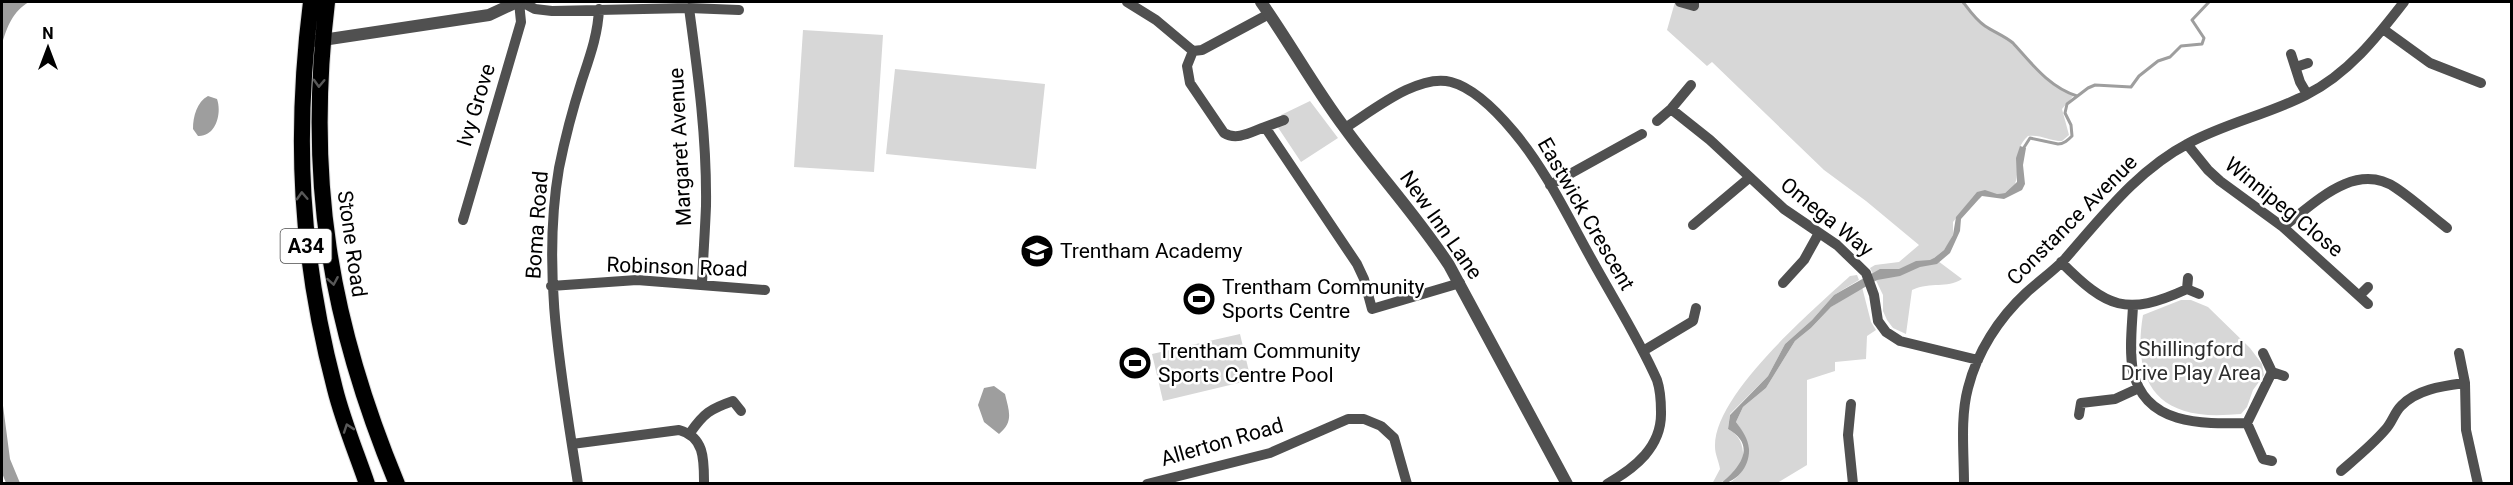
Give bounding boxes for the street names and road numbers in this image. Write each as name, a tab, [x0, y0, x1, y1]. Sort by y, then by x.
street label: Ivy Grove	[452, 61, 500, 149]
street label: Margaret Avenue	[664, 67, 696, 227]
street label: Eastwick Crescent	[1533, 134, 1639, 295]
street label: Constance Avenue	[2002, 150, 2142, 290]
street label: Winnipeg Close	[2220, 152, 2348, 262]
street label: New Inn Lane	[1395, 166, 1487, 284]
street label: Boma Road	[521, 170, 553, 280]
street label: Omega Way	[1776, 172, 1878, 262]
street label: Stone Road	[333, 189, 371, 299]
road number: A34	[280, 229, 332, 263]
street label: Robinson Road	[606, 253, 748, 281]
street label: Allerton Road	[1158, 413, 1286, 471]

